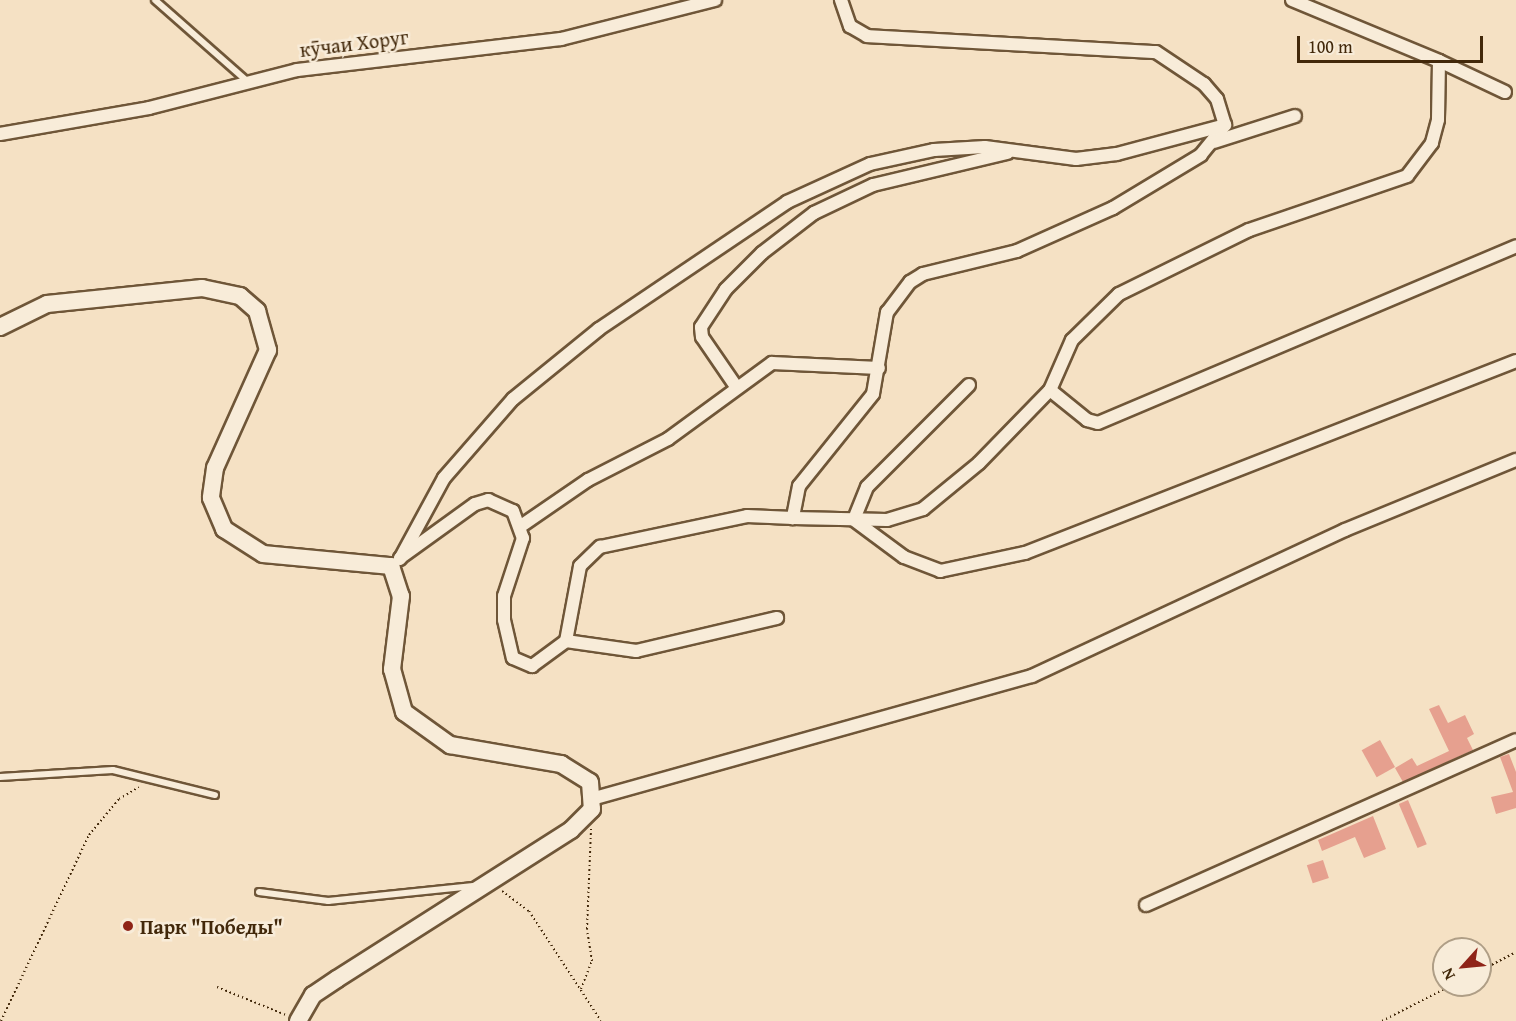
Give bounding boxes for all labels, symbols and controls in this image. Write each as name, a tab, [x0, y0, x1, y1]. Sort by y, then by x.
street label: кӯчаи Хоруг	[298, 24, 410, 62]
scale bar	[1300, 24, 1486, 62]
text: 100 m	[1308, 33, 1353, 60]
place label: Парк "Победы"	[140, 914, 283, 938]
marker: Парк "Победы"	[121, 919, 135, 933]
north arrow	[1432, 937, 1492, 997]
text: N	[1435, 964, 1461, 984]

